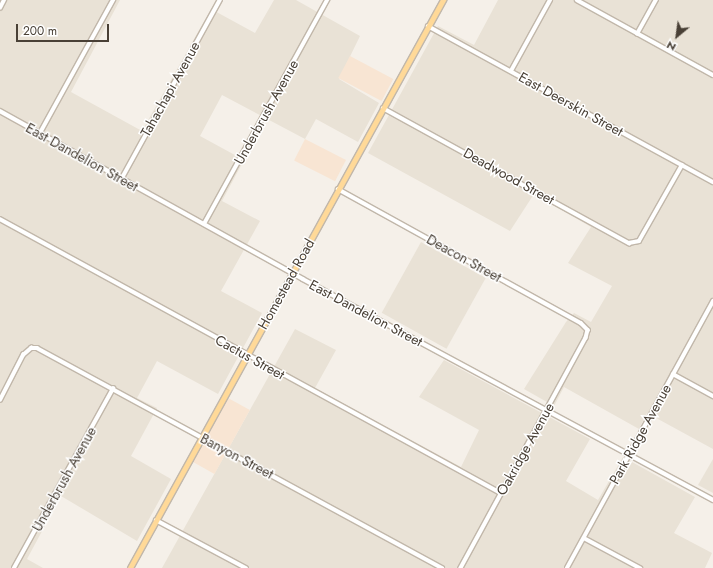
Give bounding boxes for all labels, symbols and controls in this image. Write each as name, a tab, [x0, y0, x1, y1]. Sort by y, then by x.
scale bar	[18, 16, 111, 42]
north arrow	[657, 16, 697, 56]
text: 200 m	[23, 22, 57, 40]
text: N	[663, 37, 679, 56]
street label: Tahachapi Avenue	[137, 39, 203, 139]
street label: Underbrush Avenue	[230, 57, 302, 167]
street label: East Deerskin Street	[516, 68, 626, 140]
street label: East Dandelion Street	[23, 119, 141, 195]
street label: Deadwood Street	[460, 144, 558, 208]
street label: Deacon Street	[424, 231, 504, 285]
street label: Homestead Road	[254, 236, 318, 332]
street label: East Dandelion Street	[306, 276, 426, 350]
street label: Cactus Street	[212, 331, 288, 383]
street label: Park Ridge Avenue	[606, 381, 674, 487]
street label: Oakridge Avenue	[493, 400, 557, 498]
street label: Underbrush Avenue	[28, 424, 100, 534]
street label: Banyon Street	[198, 430, 276, 482]

